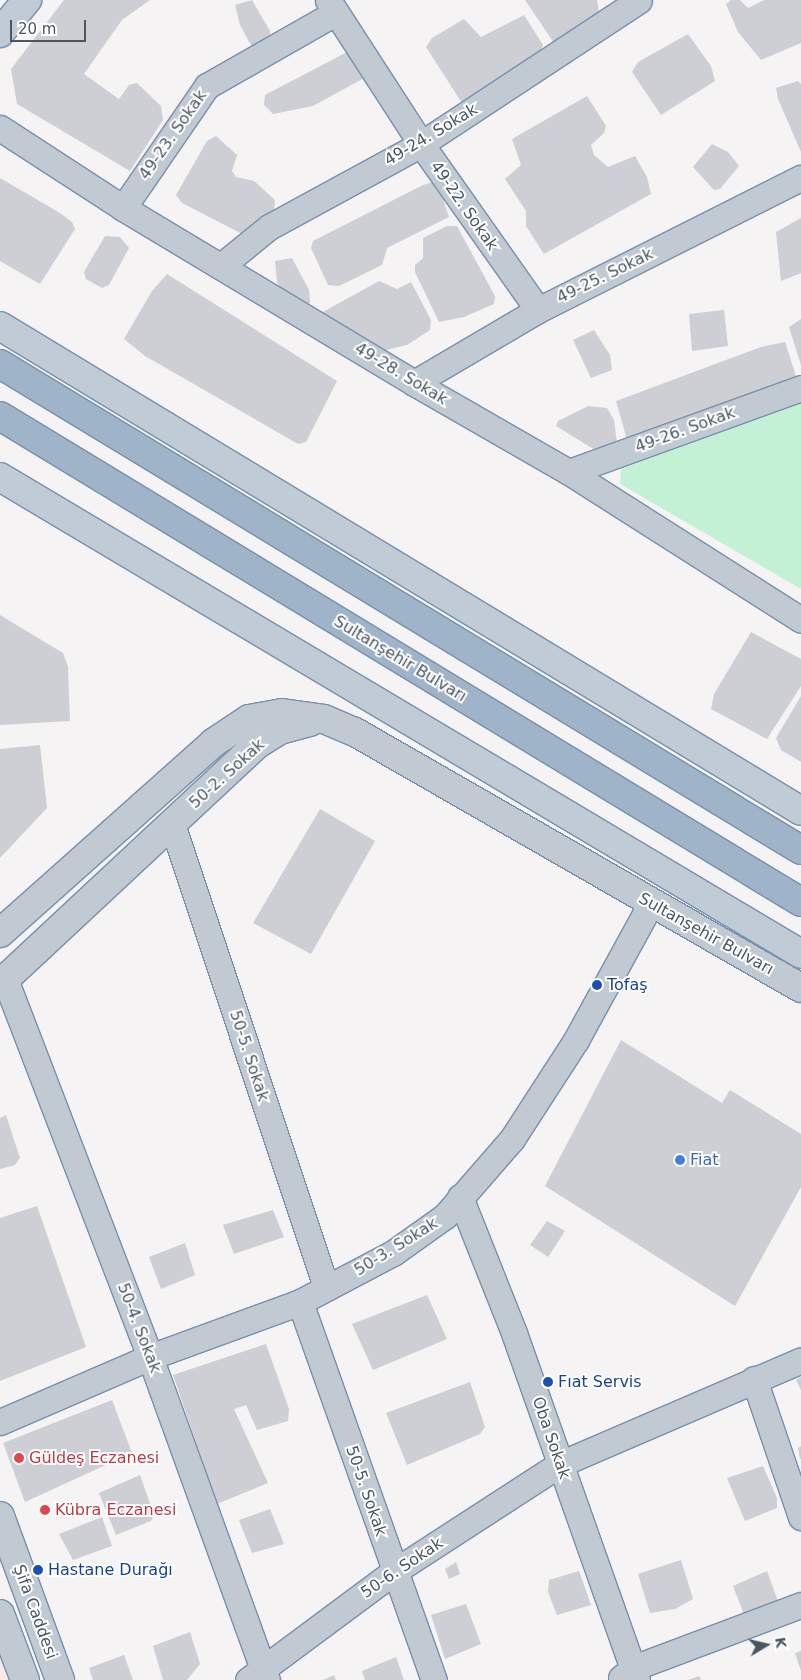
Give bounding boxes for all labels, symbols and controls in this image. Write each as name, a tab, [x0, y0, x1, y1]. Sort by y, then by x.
scale bar	[12, 10, 89, 42]
text: 20 m	[18, 20, 56, 38]
street label: 49-23. Sokak	[135, 87, 211, 183]
street label: 49-24. Sokak	[381, 100, 481, 170]
street label: 49-22. Sokak	[426, 158, 502, 254]
street label: 49-25. Sokak	[554, 244, 656, 308]
street label: 49-28. Sokak	[351, 339, 451, 409]
street label: 49-26. Sokak	[633, 403, 737, 457]
street label: Sultanşehir Bulvarı	[330, 612, 470, 706]
street label: 50-2. Sokak	[185, 735, 269, 813]
street label: Sultanşehir Bulvarı	[635, 889, 777, 979]
place label: Tofaş	[607, 975, 648, 995]
marker: Tofaş	[591, 979, 603, 991]
street label: 50-5. Sokak	[225, 1008, 273, 1104]
place label: Fiat	[690, 1150, 719, 1170]
marker: Fiat	[674, 1154, 686, 1166]
street label: 50-3. Sokak	[351, 1214, 441, 1280]
street label: 50-4. Sokak	[113, 1280, 165, 1376]
place label: Fıat Servis	[558, 1372, 642, 1392]
marker: Fıat Servis	[542, 1376, 554, 1388]
street label: Oba Sokak	[528, 1394, 574, 1482]
street label: 50-5. Sokak	[342, 1443, 390, 1539]
place label: Güldeş Eczanesi	[29, 1448, 159, 1468]
marker: Güldeş Eczanesi	[13, 1452, 25, 1464]
place label: Kübra Eczanesi	[55, 1500, 176, 1520]
marker: Kübra Eczanesi	[39, 1504, 51, 1516]
street label: 50-6. Sokak	[357, 1534, 447, 1602]
place label: Hastane Durağı	[48, 1560, 173, 1580]
street label: Şifa Caddesi	[9, 1562, 61, 1662]
marker: Hastane Durağı	[32, 1564, 44, 1576]
north arrow	[741, 1620, 791, 1670]
text: K	[772, 1636, 790, 1649]

